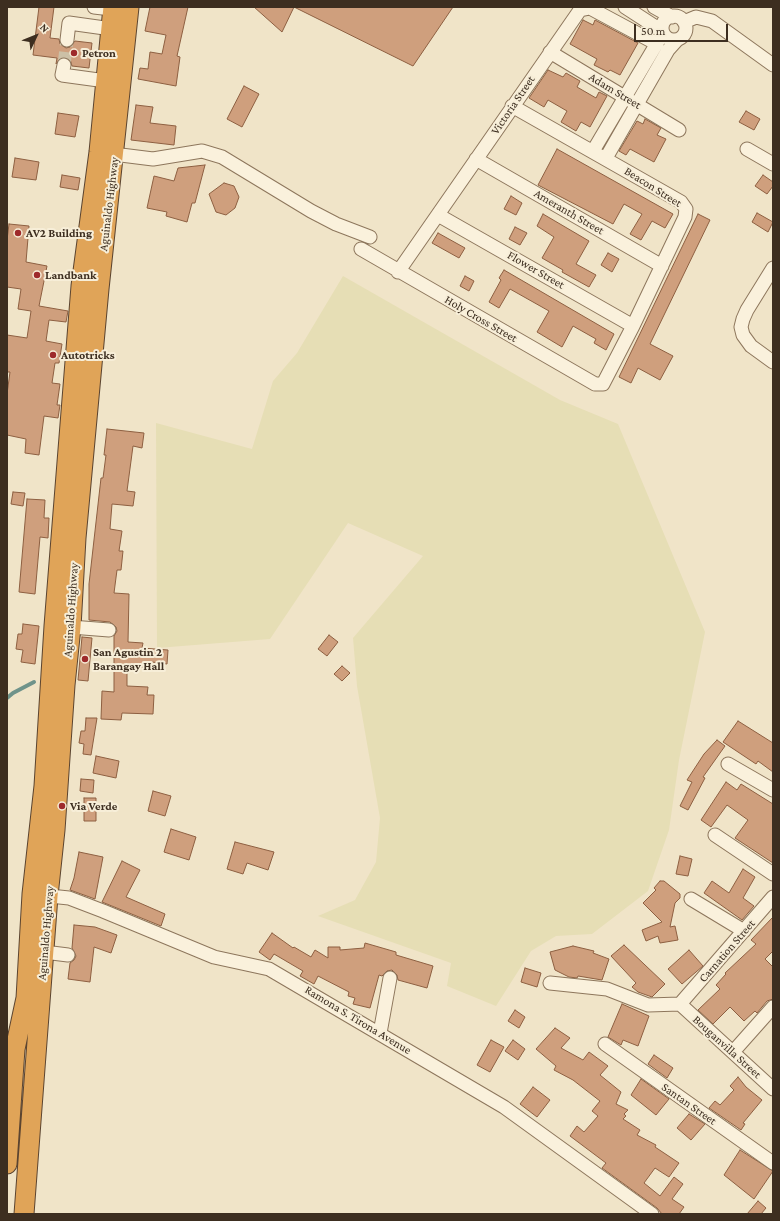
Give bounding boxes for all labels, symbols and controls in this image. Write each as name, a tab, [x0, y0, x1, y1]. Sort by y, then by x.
north arrow	[16, 16, 56, 56]
scale bar	[636, 16, 730, 42]
text: N	[38, 21, 52, 35]
text: 50 m	[641, 24, 665, 38]
place label: Petron	[82, 46, 116, 60]
marker: Petron	[69, 48, 79, 58]
street label: Adam Street	[586, 70, 644, 112]
street label: Victoria Street	[488, 73, 538, 137]
street label: Aguinaldo Highway	[96, 156, 122, 252]
street label: Beacon Street	[622, 164, 684, 210]
street label: Ameranth Street	[531, 186, 607, 238]
place label: AV2 Building	[26, 226, 92, 240]
marker: AV2 Building	[13, 228, 23, 238]
street label: Flower Street	[505, 248, 567, 292]
place label: Landbank	[45, 268, 97, 282]
marker: Landbank	[32, 270, 42, 280]
street label: Holy Cross Street	[442, 292, 520, 346]
place label: Autotricks	[61, 348, 115, 362]
marker: Autotricks	[48, 350, 58, 360]
street label: Aguinaldo Highway	[61, 562, 81, 658]
place label: San Agustin 2 Barangay Hall	[93, 645, 164, 673]
marker: San Agustin 2 Barangay Hall	[80, 654, 90, 664]
place label: Via Verde	[70, 799, 117, 813]
marker: Via Verde	[57, 801, 67, 811]
street label: Aguinaldo Highway	[35, 885, 57, 981]
street label: Carnation Street	[696, 917, 758, 985]
street label: Ramona S. Tirona Avenue	[302, 982, 414, 1058]
street label: Bouganvilla Street	[690, 1012, 764, 1082]
street label: Santan Street	[659, 1080, 719, 1128]

